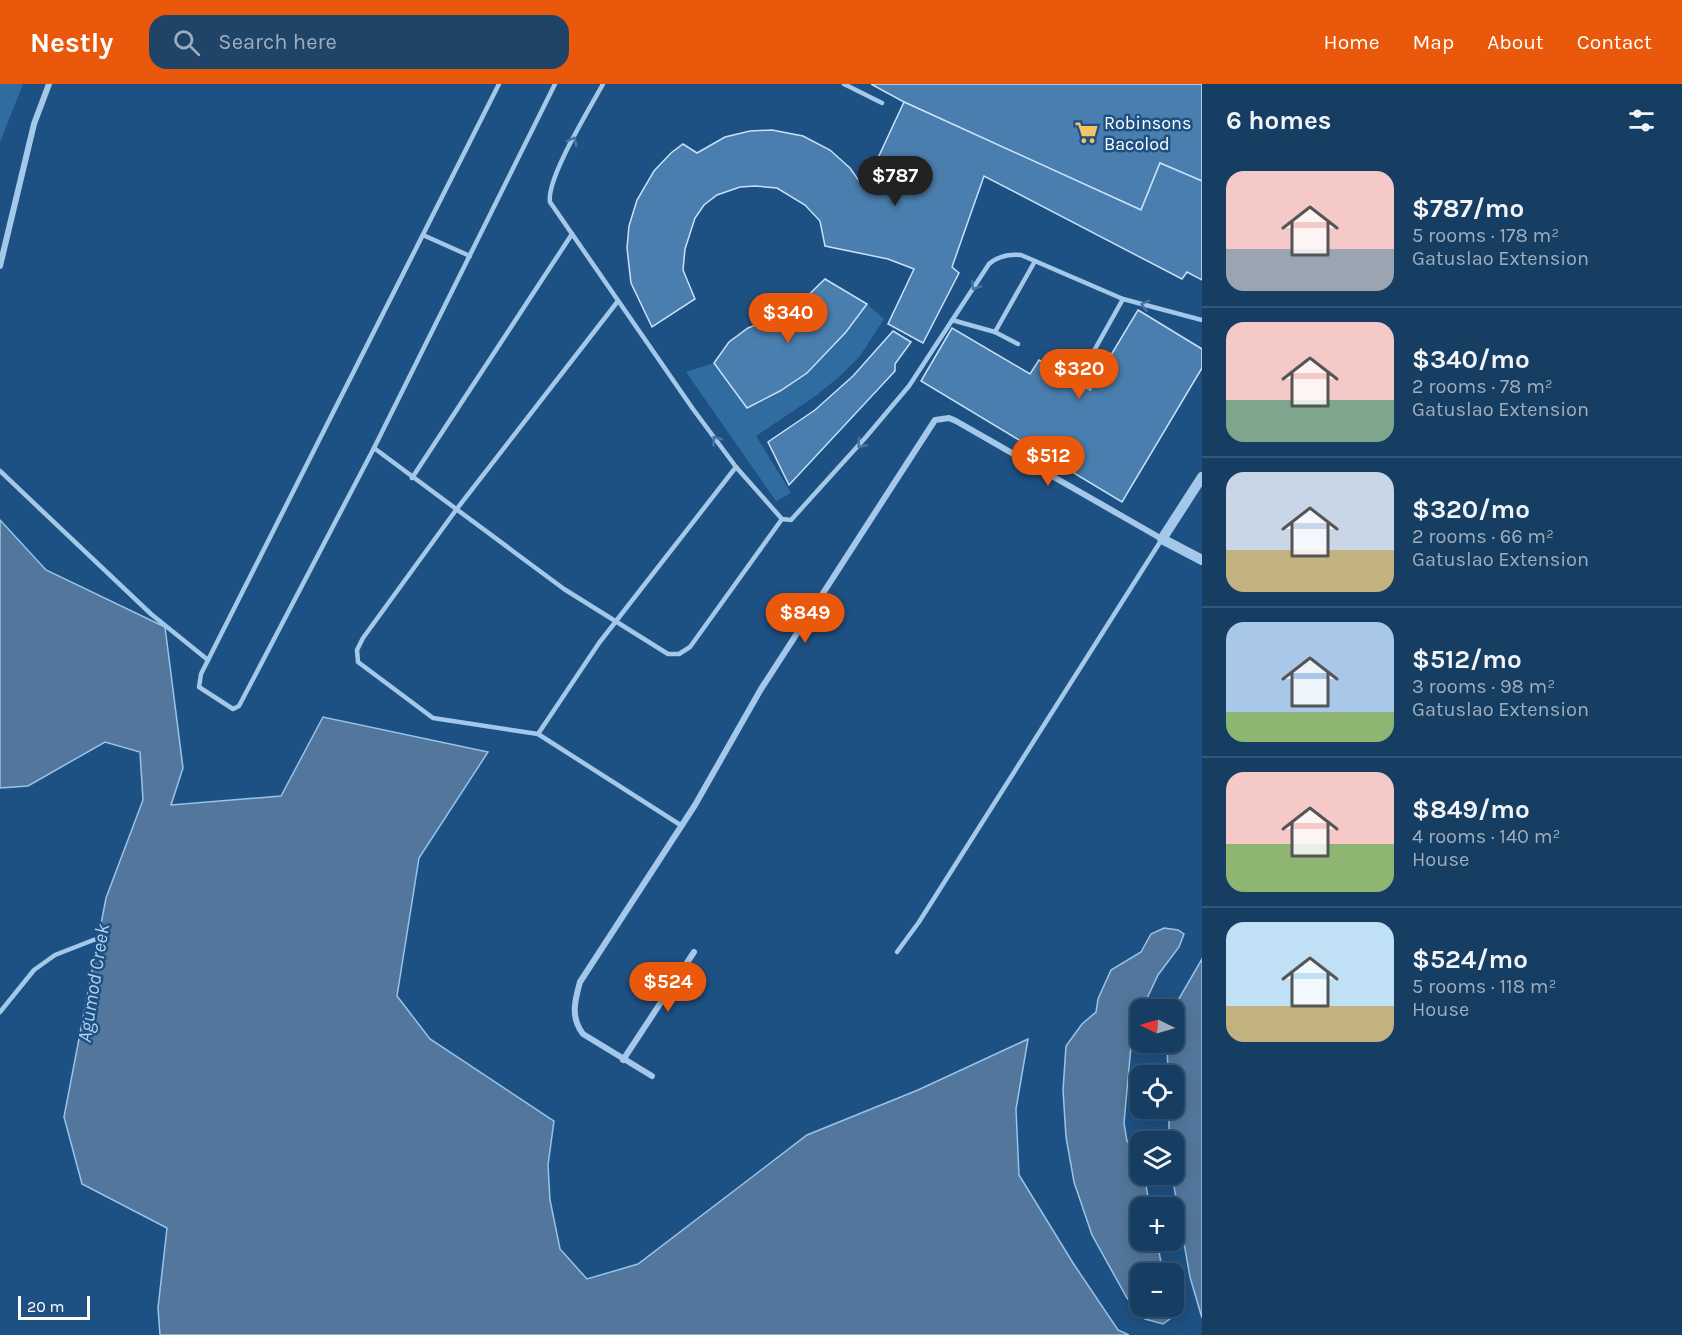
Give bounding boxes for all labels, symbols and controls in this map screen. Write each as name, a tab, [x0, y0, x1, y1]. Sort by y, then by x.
search box	[149, 15, 569, 69]
text: Nestly	[30, 26, 113, 59]
icon: search	[170, 26, 203, 59]
text: Search here	[218, 29, 337, 55]
text: Home	[1324, 30, 1380, 54]
text: Map	[1413, 30, 1454, 54]
text: About	[1487, 30, 1544, 54]
text: Contact	[1577, 30, 1652, 54]
icon: filters	[1625, 104, 1658, 137]
text: 6 homes	[1226, 105, 1331, 136]
place label: Robinsons Bacolod	[1104, 112, 1191, 155]
supermarket icon: Robinsons Bacolod	[1073, 120, 1099, 146]
one-way arrow	[566, 137, 577, 147]
pin: $787	[859, 156, 931, 207]
text: $787	[872, 164, 918, 187]
text: $787/mo	[1412, 193, 1524, 224]
icon: home	[1274, 195, 1346, 267]
text: 5 rooms · 178 m²	[1412, 224, 1559, 247]
text: Gatuslao Extension	[1412, 247, 1589, 270]
one-way arrow	[970, 280, 982, 290]
pin: $340	[752, 293, 824, 344]
one-way arrow	[1140, 300, 1150, 313]
text: $340	[763, 301, 813, 324]
text: $340/mo	[1412, 344, 1530, 375]
icon: home	[1274, 346, 1346, 418]
pin: $320	[1043, 349, 1115, 400]
text: $320	[1054, 357, 1104, 380]
text: 2 rooms · 78 m²	[1412, 375, 1553, 398]
text: Gatuslao Extension	[1412, 398, 1589, 421]
one-way arrow	[712, 435, 723, 446]
pin: $512	[1012, 436, 1084, 487]
one-way arrow	[857, 437, 868, 448]
text: $512	[1026, 444, 1070, 467]
text: $320/mo	[1412, 494, 1530, 525]
icon: home	[1274, 496, 1346, 568]
text: 2 rooms · 66 m²	[1412, 525, 1554, 548]
text: Gatuslao Extension	[1412, 548, 1589, 571]
pin: $849	[769, 593, 841, 644]
text: $849	[780, 601, 830, 624]
text: $512/mo	[1412, 644, 1522, 675]
icon: home	[1274, 646, 1346, 718]
text: 3 rooms · 98 m²	[1412, 675, 1555, 698]
text: Gatuslao Extension	[1412, 698, 1589, 721]
text: $849/mo	[1412, 794, 1530, 825]
icon: home	[1274, 796, 1346, 868]
text: 4 rooms · 140 m²	[1412, 825, 1560, 848]
text: House	[1412, 848, 1469, 871]
water label: Agumod Creek	[73, 921, 114, 1044]
text: $524/mo	[1412, 944, 1528, 975]
icon: home	[1274, 946, 1346, 1018]
pin: $524	[632, 962, 704, 1013]
text: $524	[643, 970, 693, 993]
text: 5 rooms · 118 m²	[1412, 975, 1556, 998]
text: House	[1412, 998, 1469, 1021]
north arrow	[1130, 999, 1184, 1053]
map controls	[1130, 999, 1184, 1317]
button: locate	[1130, 1065, 1184, 1119]
button: layers	[1130, 1131, 1184, 1185]
button: +	[1130, 1197, 1184, 1251]
button: −	[1130, 1263, 1184, 1317]
scale bar	[18, 1293, 90, 1320]
text: 20 m	[27, 1297, 65, 1316]

